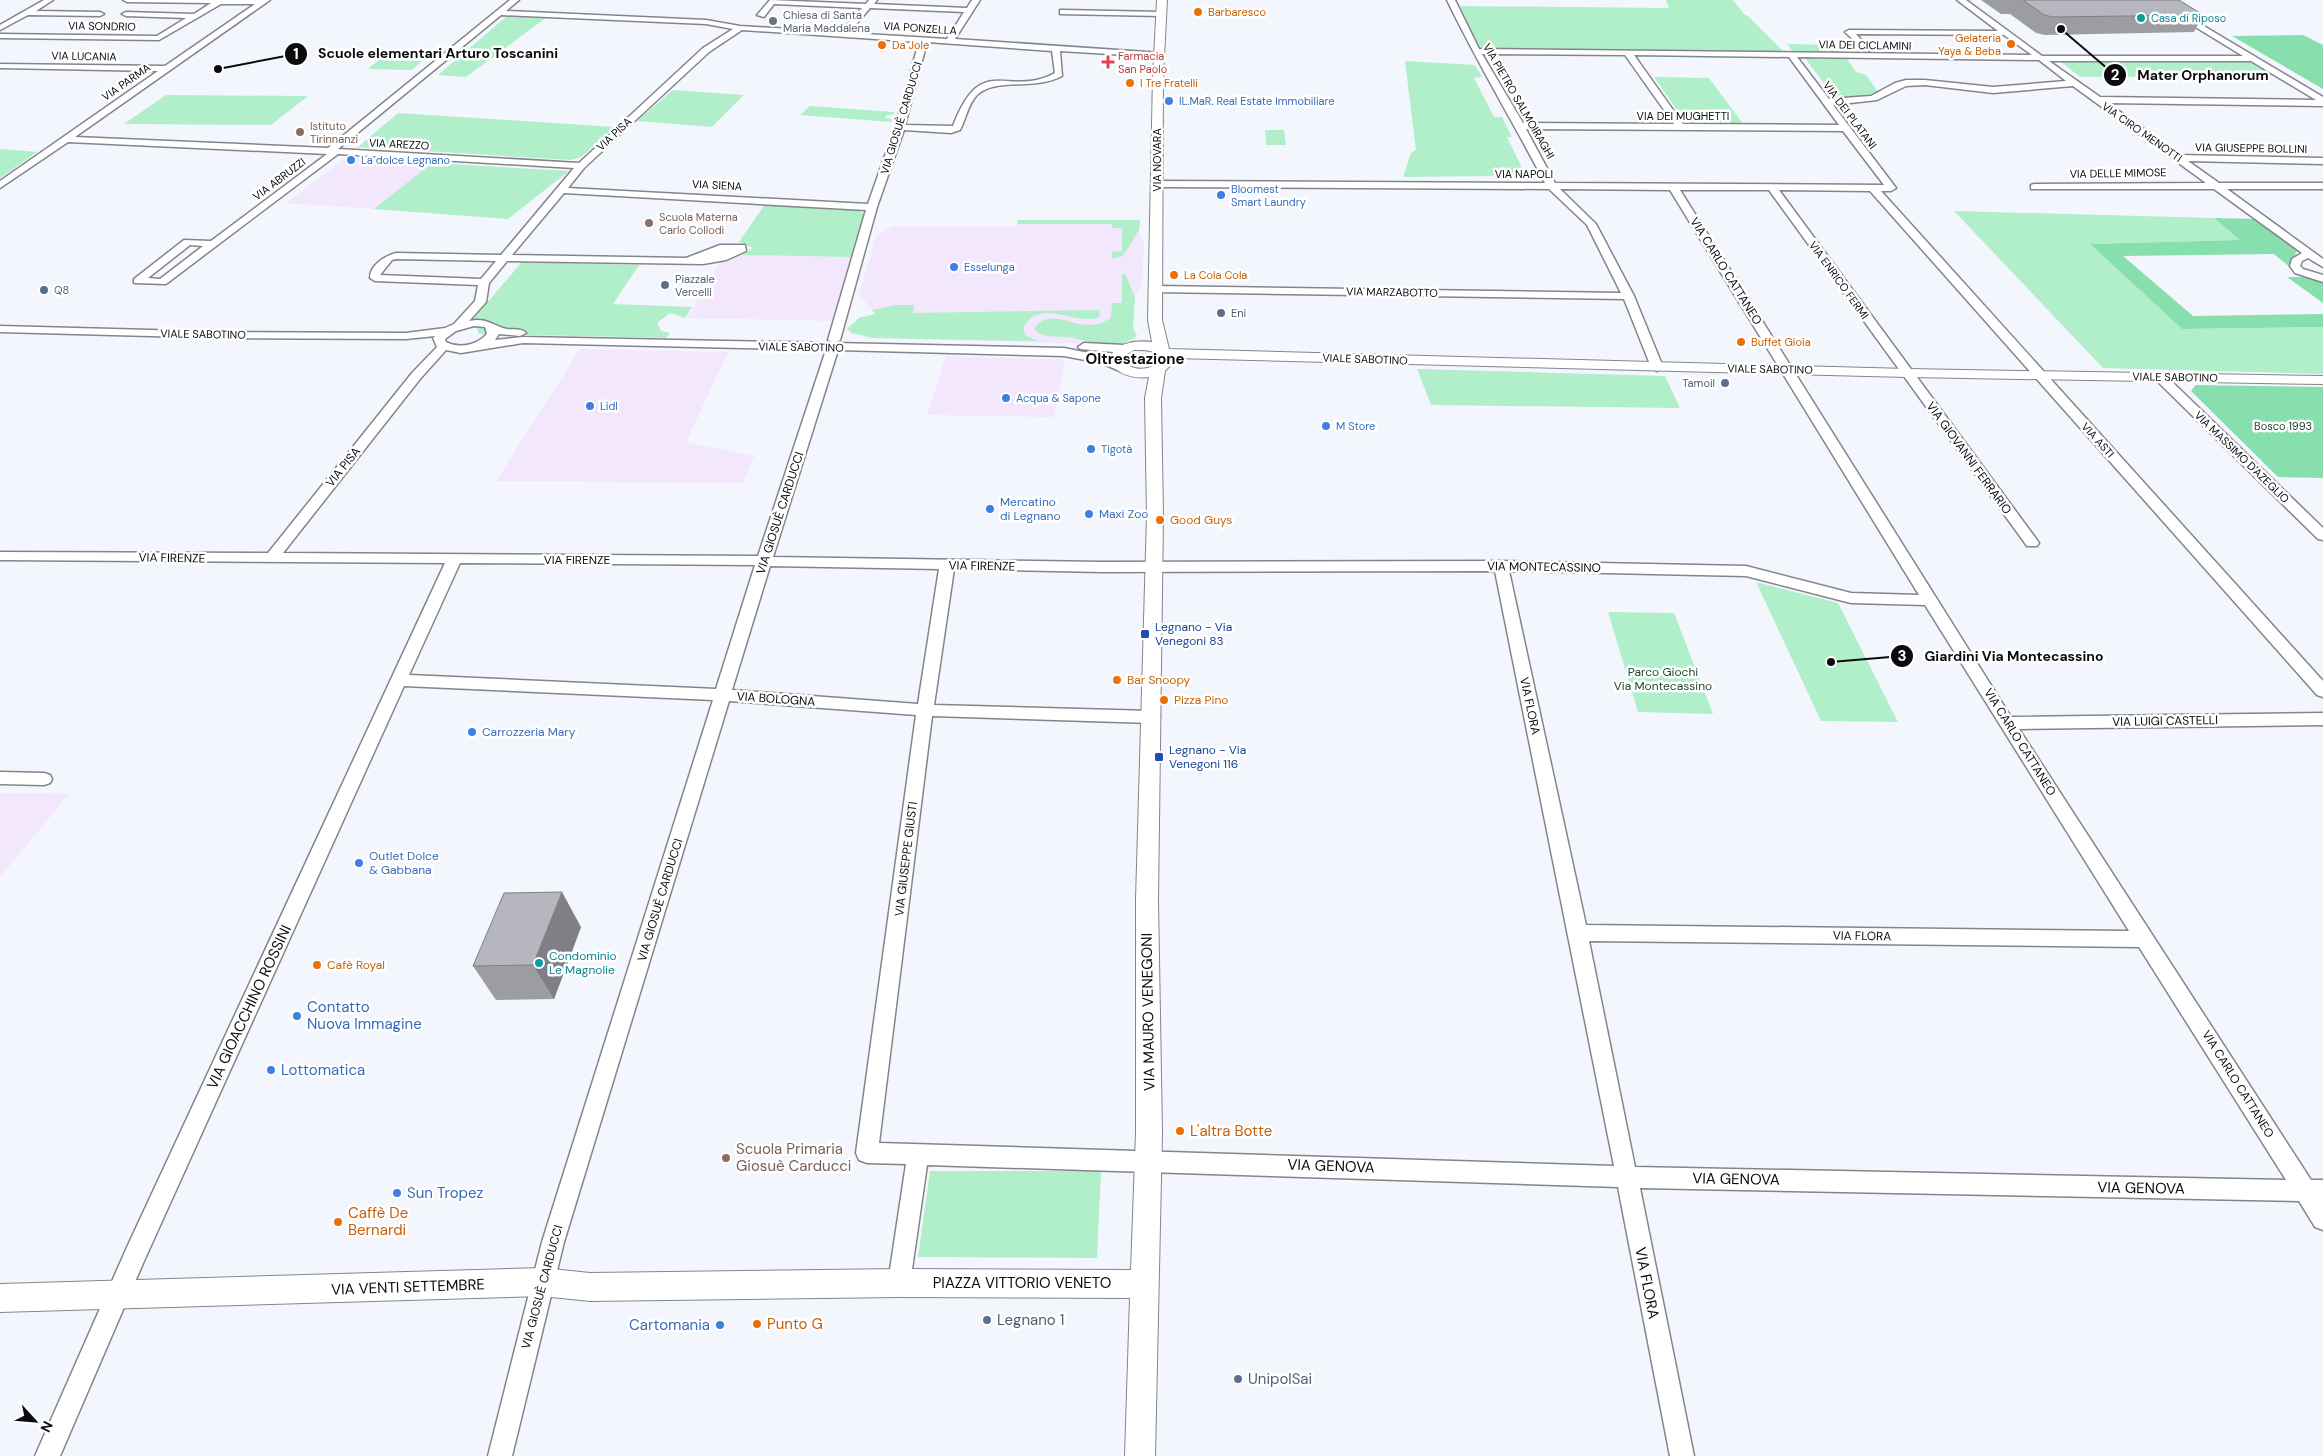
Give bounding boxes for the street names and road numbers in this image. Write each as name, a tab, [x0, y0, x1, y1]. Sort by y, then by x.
street label: VIA SONDRIO	[68, 18, 136, 34]
street label: VIA PONZELLA	[883, 18, 957, 38]
street label: VIA DEI CICLAMINI	[1818, 37, 1912, 53]
street label: VIA PIETRO SALMOIRAGHI	[1480, 41, 1558, 161]
street label: VIA LUCANIA	[51, 48, 117, 64]
street label: VIA PARMA	[99, 60, 153, 104]
street label: VIA GIOSUÈ CARDUCCI	[877, 60, 925, 176]
street label: VIA DEI PLATANI	[1820, 79, 1880, 151]
street label: VIA CIRO MENOTTI	[2099, 99, 2185, 165]
street label: VIA DEI MUGHETTI	[1637, 109, 1729, 123]
street label: VIA PISA	[594, 114, 634, 154]
street label: VIA NOVARA	[1150, 128, 1164, 192]
street label: VIA AREZZO	[368, 135, 430, 153]
street label: VIA GIUSEPPE BOLLINI	[2195, 140, 2307, 156]
street label: VIA ABRUZZI	[250, 155, 308, 203]
street label: VIA DELLE MIMOSE	[2069, 165, 2167, 181]
street label: VIA NAPOLI	[1495, 167, 1553, 181]
street label: VIA SIENA	[692, 177, 742, 193]
street label: VIA CARLO CATTANEO	[1686, 214, 1766, 328]
street label: VIA ENRICO FERMI	[1806, 238, 1872, 322]
street label: VIA MARZABOTTO	[1346, 284, 1438, 300]
street label: VIALE SABOTINO	[160, 326, 246, 342]
street label: VIALE SABOTINO	[758, 339, 844, 355]
street label: VIALE SABOTINO	[1322, 351, 1408, 367]
street label: VIALE SABOTINO	[1727, 361, 1813, 377]
street label: VIALE SABOTINO	[2132, 369, 2218, 385]
street label: VIA GIOVANNI FERRARIO	[1923, 399, 2015, 517]
street label: VIA MASSIMO D'AZEGLIO	[2192, 408, 2292, 506]
street label: VIA ASTI	[2079, 420, 2117, 460]
street label: VIA PISA	[322, 444, 364, 490]
street label: VIA GIOSUÈ CARDUCCI	[753, 450, 807, 576]
street label: VIA FIRENZE	[139, 549, 206, 567]
street label: VIA FIRENZE	[544, 552, 611, 568]
street label: VIA FIRENZE	[949, 557, 1016, 575]
street label: VIA MONTECASSINO	[1487, 558, 1601, 576]
street label: VIA FLORA	[1516, 676, 1544, 736]
street label: VIA CARLO CATTANEO	[1980, 685, 2060, 799]
street label: VIA BOLOGNA	[736, 688, 816, 710]
street label: VIA LUIGI CASTELLI	[2112, 712, 2218, 730]
street label: VIA GIUSEPPE GIUSTI	[891, 801, 921, 917]
street label: VIA GIOSUÈ CARDUCCI	[634, 837, 686, 963]
street label: VIA GIOACCHINO ROSSINI	[202, 922, 296, 1092]
street label: VIA FLORA	[1833, 927, 1891, 945]
street label: VIA MAURO VENEGONI	[1137, 933, 1159, 1091]
street label: VIA CARLO CATTANEO	[2198, 1027, 2278, 1141]
street label: VIA GENOVA	[1287, 1154, 1375, 1178]
street label: VIA GENOVA	[1692, 1168, 1780, 1190]
street label: VIA GENOVA	[2097, 1177, 2185, 1199]
street label: VIA GIOSUÈ CARDUCCI	[518, 1223, 566, 1351]
street label: VIA FLORA	[1630, 1245, 1664, 1321]
street label: PIAZZA VITTORIO VENETO	[933, 1273, 1111, 1293]
street label: VIA VENTI SETTEMBRE	[331, 1274, 485, 1300]

